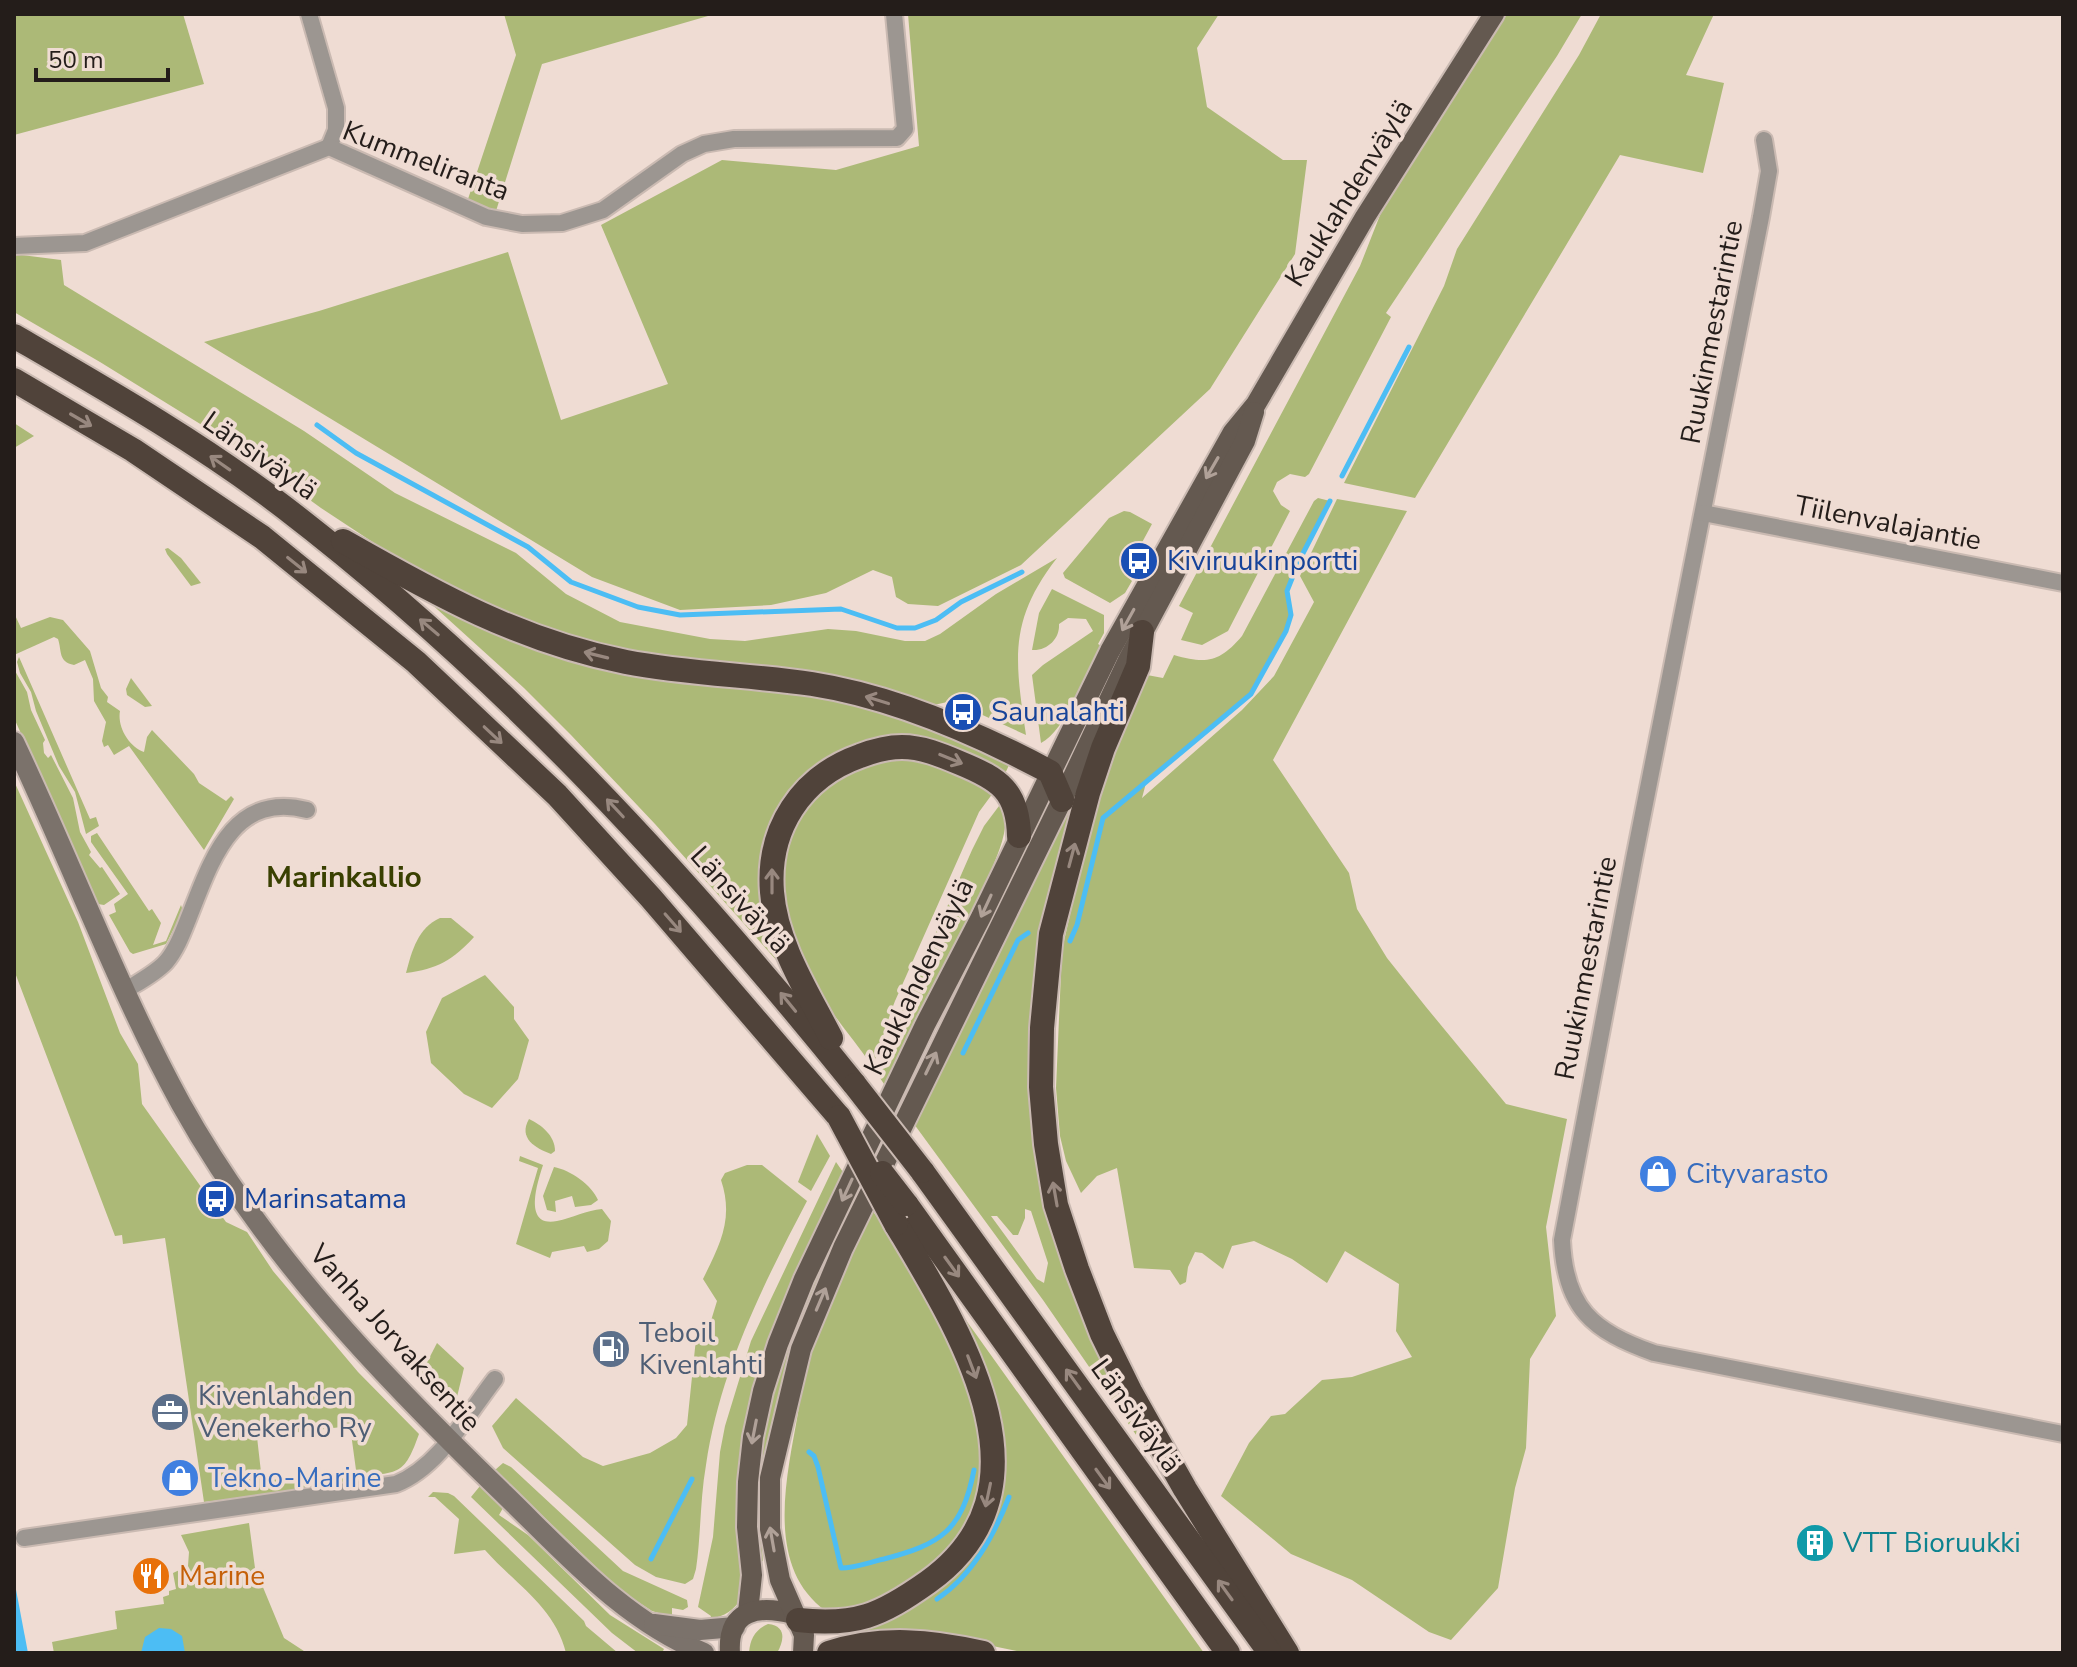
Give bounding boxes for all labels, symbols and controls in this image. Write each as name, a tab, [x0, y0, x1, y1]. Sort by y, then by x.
scale bar	[36, 32, 168, 82]
text: 50 m	[48, 44, 104, 76]
street label: Kauklahdenväylä	[1276, 92, 1422, 294]
street label: Kummeliranta	[337, 112, 515, 210]
street label: Ruukinmestarintie	[1672, 217, 1752, 447]
street label: Länsiväylä	[195, 402, 325, 510]
one-way arrow	[69, 412, 92, 428]
one-way arrow	[209, 455, 231, 471]
one-way arrow	[1204, 455, 1219, 479]
street label: Tiilenvalajantie	[1791, 486, 1985, 560]
bus stop icon: Kiviruukinportti	[1118, 540, 1160, 582]
place label: Kiviruukinportti	[1167, 542, 1358, 580]
one-way arrow	[286, 556, 306, 574]
one-way arrow	[1120, 607, 1135, 631]
one-way arrow	[420, 618, 440, 636]
one-way arrow	[584, 646, 610, 661]
bus stop icon: Saunalahti	[942, 691, 984, 733]
one-way arrow	[865, 692, 891, 707]
place label: Saunalahti	[991, 693, 1125, 731]
one-way arrow	[483, 726, 503, 745]
one-way arrow	[938, 753, 963, 767]
one-way arrow	[607, 799, 625, 819]
street label: Länsiväylä	[682, 838, 798, 962]
one-way arrow	[1065, 842, 1080, 868]
street label: Ruukinmestarintie	[1546, 853, 1626, 1083]
district label: Marinkallio	[266, 857, 422, 898]
one-way arrow	[764, 868, 780, 895]
street label: Kauklahdenväylä	[855, 872, 983, 1082]
one-way arrow	[978, 894, 993, 918]
one-way arrow	[664, 912, 682, 932]
one-way arrow	[780, 992, 797, 1013]
one-way arrow	[924, 1052, 939, 1076]
shop icon: Cityvarasto	[1637, 1153, 1679, 1195]
place label: Cityvarasto	[1686, 1155, 1829, 1193]
bus stop icon: Marinsatama	[195, 1178, 237, 1220]
one-way arrow	[839, 1178, 854, 1202]
place label: Marinsatama	[244, 1180, 407, 1218]
one-way arrow	[1046, 1182, 1061, 1208]
street label: Vanha Jorvaksentie	[300, 1235, 489, 1440]
one-way arrow	[943, 1256, 960, 1277]
one-way arrow	[815, 1287, 830, 1312]
place label: Teboil Kivenlahti	[639, 1314, 763, 1384]
fuel station icon: Teboil Kivenlahti	[590, 1328, 632, 1370]
street label: Länsiväylä	[1082, 1351, 1190, 1481]
one-way arrow	[966, 1354, 980, 1378]
one-way arrow	[1064, 1369, 1081, 1390]
place label: Kivenlahden Venekerho Ry	[197, 1377, 372, 1447]
office icon: Kivenlahden Venekerho Ry	[149, 1391, 191, 1433]
one-way arrow	[746, 1419, 761, 1444]
shop icon: Tekno-Marine	[159, 1457, 201, 1499]
place label: Tekno-Marine	[208, 1459, 381, 1497]
one-way arrow	[1095, 1467, 1111, 1489]
one-way arrow	[980, 1481, 995, 1507]
building icon: VTT Bioruukki	[1794, 1522, 1836, 1564]
place label: VTT Bioruukki	[1842, 1524, 2021, 1562]
one-way arrow	[764, 1526, 779, 1552]
restaurant icon: Marine	[130, 1555, 172, 1597]
place label: Marine	[179, 1557, 265, 1595]
one-way arrow	[1217, 1579, 1233, 1601]

